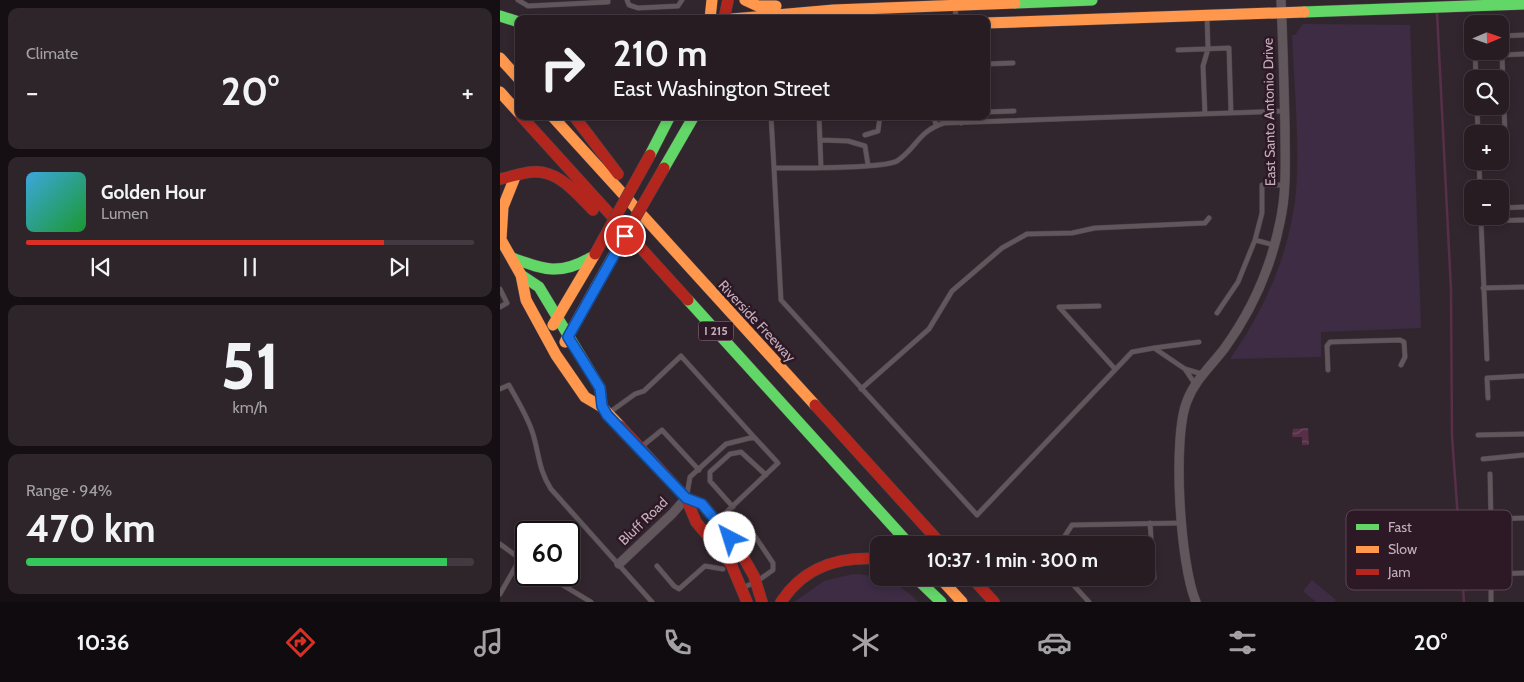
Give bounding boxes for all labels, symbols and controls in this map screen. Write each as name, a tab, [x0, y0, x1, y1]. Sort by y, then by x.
north arrow	[1464, 15, 1509, 60]
map controls	[1464, 15, 1509, 225]
text: 210 m	[613, 32, 707, 75]
icon: right	[530, 35, 595, 100]
street label: East Santo Antonio Drive	[1259, 38, 1279, 186]
text: Climate	[26, 44, 78, 63]
text: 20°	[221, 68, 279, 115]
button: search	[1464, 70, 1509, 115]
text: −	[26, 75, 38, 109]
text: +	[462, 75, 474, 109]
text: East Washington Street	[613, 75, 830, 102]
button: +	[1464, 125, 1509, 170]
button: −	[1464, 180, 1509, 225]
text: Golden Hour	[101, 181, 206, 204]
text: Lumen	[101, 204, 148, 223]
pin	[604, 215, 646, 257]
icon: arrive	[611, 222, 639, 250]
icon: previous	[87, 253, 115, 281]
icon: pause	[236, 253, 264, 281]
icon: next	[385, 253, 413, 281]
street label: Riverside Freeway	[714, 276, 800, 366]
road number: I 215	[698, 322, 734, 341]
text: 51	[221, 326, 279, 405]
text: km/h	[232, 398, 268, 417]
text: Range · 94%	[26, 481, 112, 500]
street label: Bluff Road	[615, 493, 671, 549]
text: 470 km	[26, 505, 155, 552]
legend	[1346, 510, 1512, 590]
position arrow	[703, 511, 755, 563]
text: Fast	[1388, 518, 1412, 536]
speed limit sign: 60	[515, 521, 580, 586]
text: Slow	[1388, 540, 1417, 558]
text: 10:37 · 1 min · 300 m	[927, 549, 1098, 572]
text: Jam	[1387, 563, 1410, 581]
icon: directions	[283, 625, 318, 660]
icon: music	[471, 625, 506, 660]
icon: phone	[660, 625, 695, 660]
icon: climate	[848, 625, 883, 660]
icon: car	[1037, 625, 1072, 660]
icon: filters	[1225, 625, 1260, 660]
text: 10:36	[77, 629, 129, 656]
text: 20°	[1414, 629, 1447, 656]

